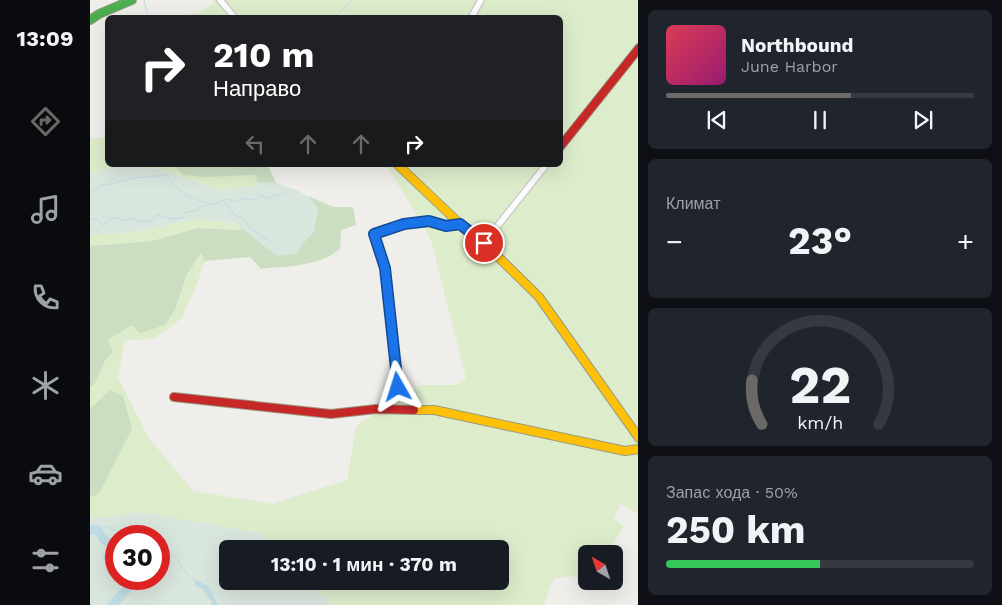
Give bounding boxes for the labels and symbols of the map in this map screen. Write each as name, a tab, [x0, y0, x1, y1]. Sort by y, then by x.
pin	[463, 222, 505, 264]
position arrow	[371, 360, 423, 412]
speed limit sign: 30	[105, 525, 170, 590]
north arrow	[578, 545, 622, 590]

